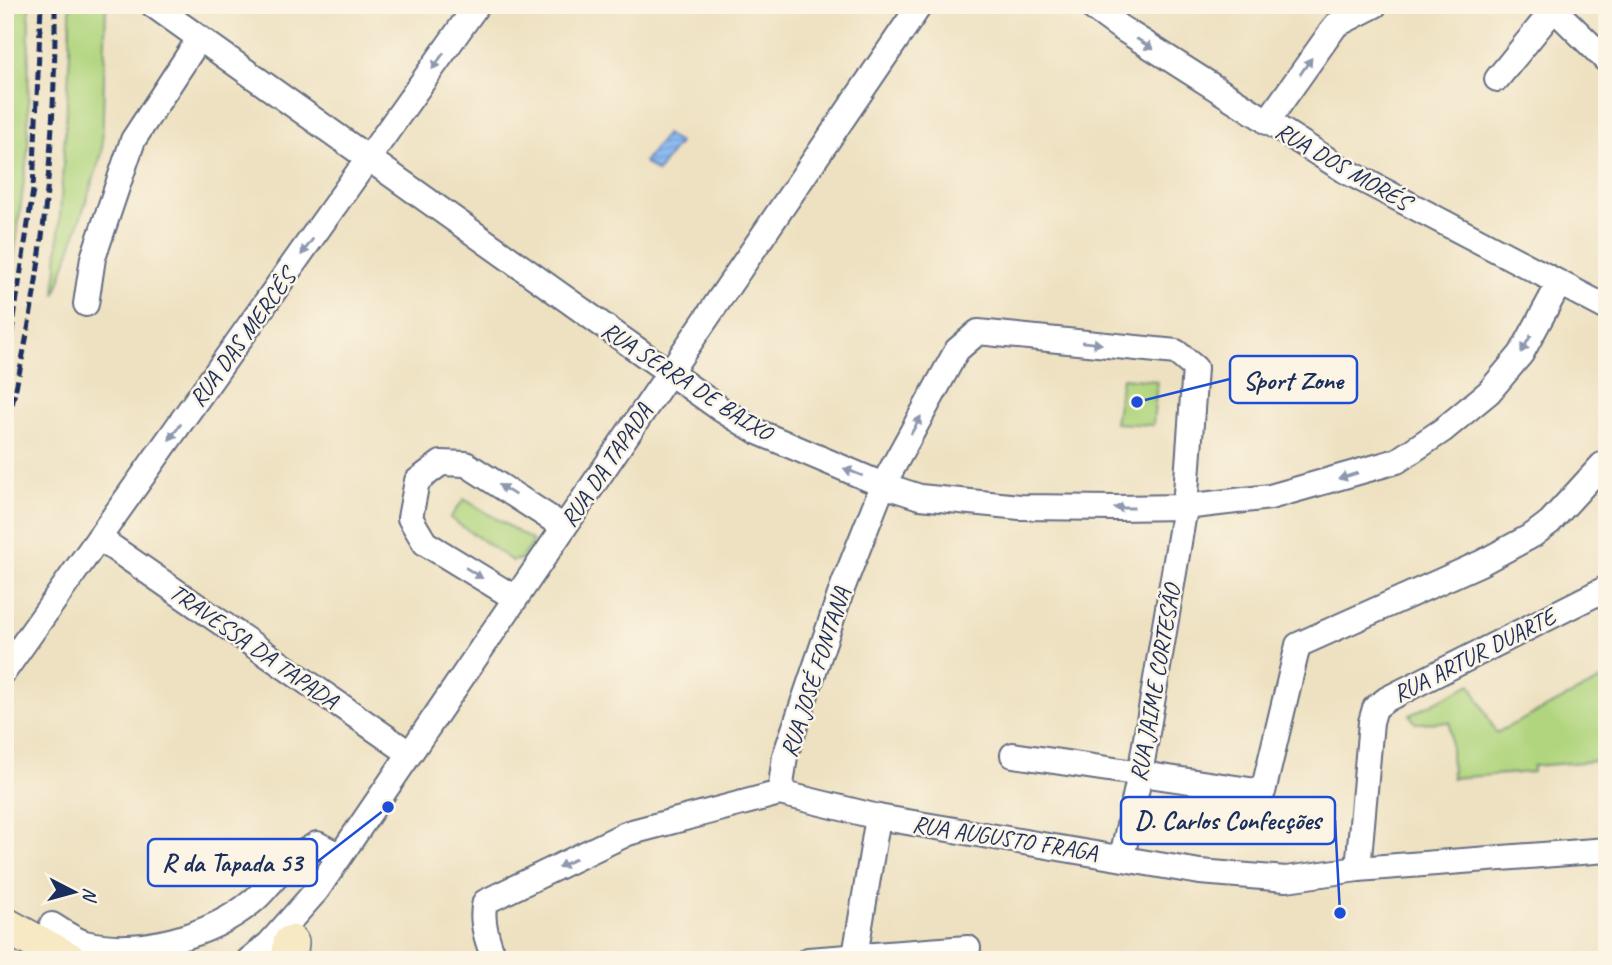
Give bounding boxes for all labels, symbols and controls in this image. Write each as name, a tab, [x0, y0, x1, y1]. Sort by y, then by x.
one-way arrow	[1136, 37, 1154, 51]
one-way arrow	[431, 52, 445, 70]
one-way arrow	[1299, 57, 1313, 75]
street label: RUA DOS MORÉS	[1270, 115, 1419, 219]
one-way arrow	[300, 238, 314, 256]
street label: RUA DAS MERCÊS	[182, 260, 304, 412]
street label: RUA SERRA DE BAIXO	[596, 315, 780, 449]
one-way arrow	[1520, 334, 1532, 353]
one-way arrow	[1081, 338, 1103, 349]
callout: Sport Zone	[1230, 356, 1357, 403]
text: Sport Zone	[1243, 364, 1345, 397]
street label: RUA DA TAPADA	[554, 397, 659, 532]
one-way arrow	[910, 415, 922, 435]
one-way arrow	[168, 423, 182, 441]
one-way arrow	[842, 467, 863, 478]
one-way arrow	[1338, 472, 1359, 482]
one-way arrow	[497, 484, 516, 497]
one-way arrow	[1113, 502, 1135, 514]
one-way arrow	[465, 567, 484, 580]
street label: TRAVESSA DA TAPADA	[164, 577, 345, 716]
street label: RUA JAIME CORTESÃO	[1123, 579, 1188, 784]
street label: RUA JOSÉ FONTANA	[773, 582, 857, 761]
street label: RUA ARTUR DUARTE	[1388, 600, 1563, 709]
callout: D. Carlos Confecções	[1121, 797, 1335, 844]
text: D. Carlos Confecções	[1135, 804, 1324, 837]
street label: RUA AUGUSTO FRAGA	[910, 809, 1101, 868]
callout: R da Tapada 53	[148, 839, 317, 886]
text: R da Tapada 53	[162, 846, 305, 879]
north arrow	[38, 856, 108, 926]
one-way arrow	[557, 857, 577, 868]
text: N	[77, 887, 102, 904]

